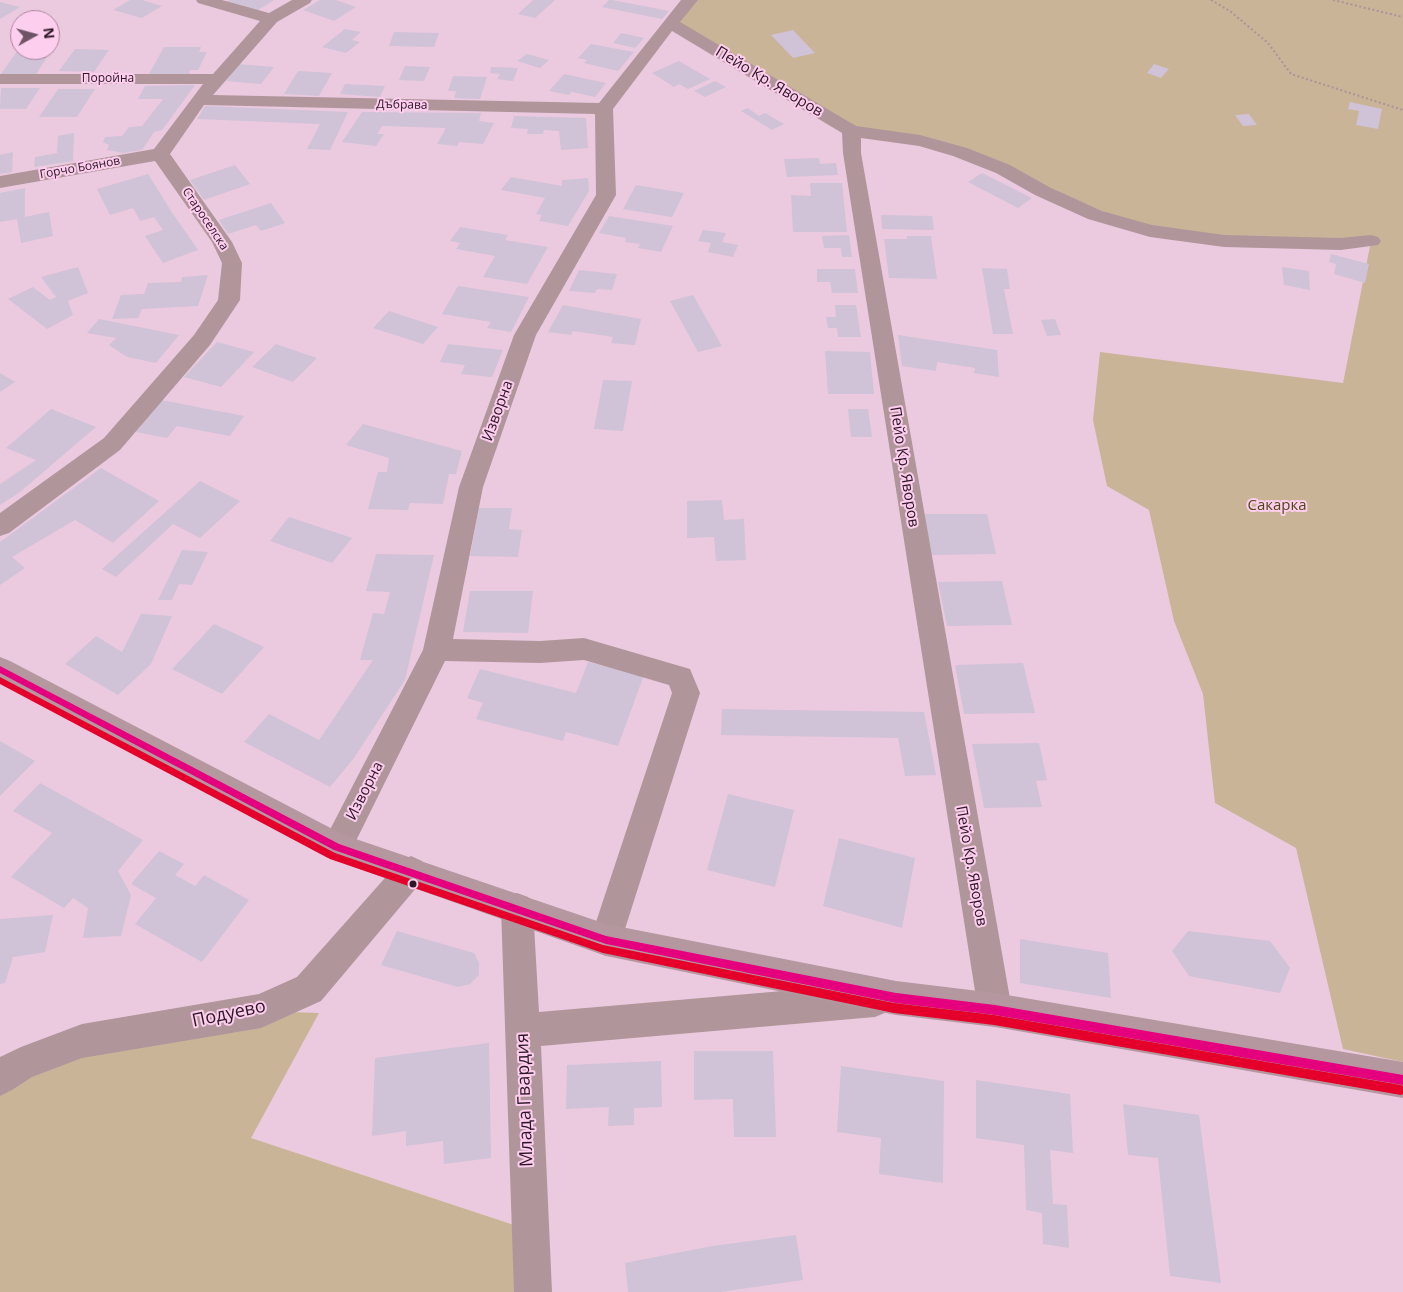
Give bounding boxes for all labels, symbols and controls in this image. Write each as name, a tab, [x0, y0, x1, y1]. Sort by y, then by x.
north arrow	[10, 10, 60, 60]
text: N	[39, 26, 60, 40]
street label: Пейо Кр. Яворов	[712, 43, 826, 121]
street label: Поройна	[82, 72, 134, 86]
street label: Дъбрава	[376, 97, 428, 113]
street label: Горчо Боянов	[39, 154, 121, 182]
street label: Староселска	[179, 185, 231, 253]
street label: Изворна	[479, 378, 517, 444]
street label: Пейо Кр. Яворов	[886, 405, 922, 529]
park label: Сакарка	[1247, 497, 1307, 515]
street label: Изворна	[343, 759, 387, 823]
street label: Пейо Кр. Яворов	[952, 804, 990, 928]
unlabelled marker	[408, 879, 418, 889]
street label: Подуево	[190, 996, 268, 1032]
street label: Млада Гвардия	[512, 1033, 538, 1167]

